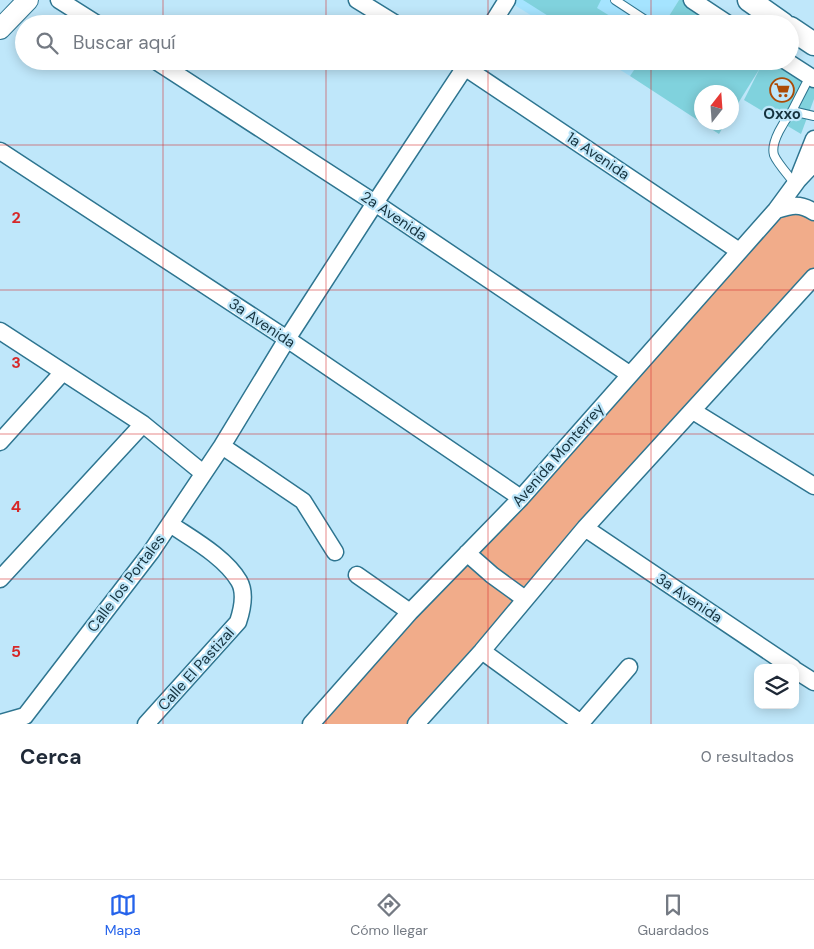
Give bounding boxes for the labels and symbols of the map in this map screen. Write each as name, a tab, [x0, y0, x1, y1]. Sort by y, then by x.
supermarket icon: Oxxo	[769, 77, 795, 103]
north arrow	[694, 85, 739, 130]
place label: Oxxo	[763, 104, 801, 124]
street label: 1a Avenida	[563, 128, 633, 184]
street label: 2a Avenida	[357, 187, 431, 245]
text: 2	[11, 207, 21, 228]
street label: 3a Avenida	[225, 293, 299, 353]
text: 3	[11, 352, 21, 373]
street label: Avenida Monterrey	[508, 399, 609, 511]
text: 4	[11, 496, 21, 517]
street label: Calle los Portales	[82, 530, 170, 636]
street label: 3a Avenida	[652, 568, 726, 628]
street label: Calle El Pastizal	[153, 623, 239, 715]
text: 5	[11, 641, 21, 662]

